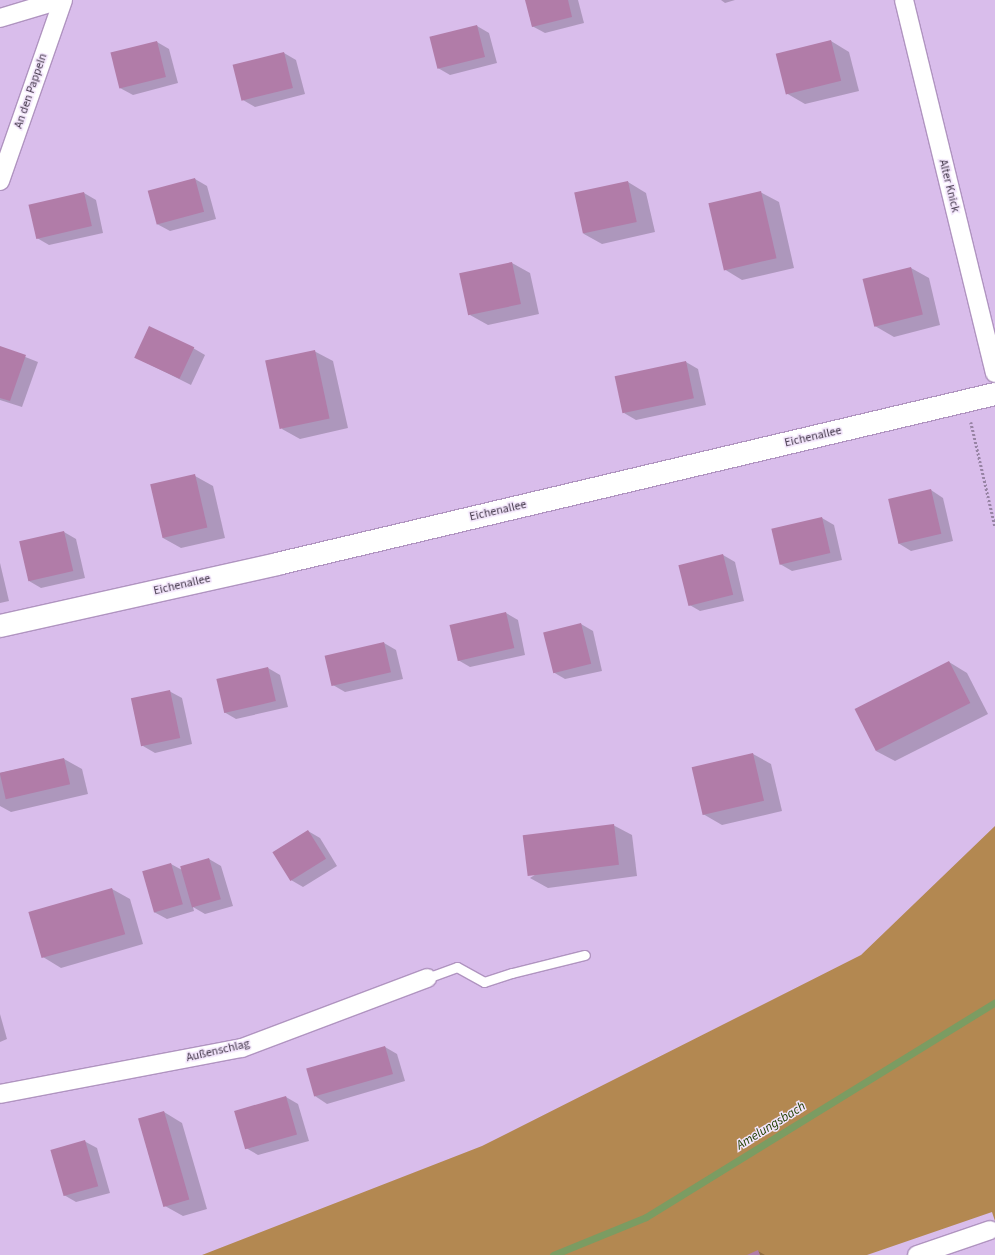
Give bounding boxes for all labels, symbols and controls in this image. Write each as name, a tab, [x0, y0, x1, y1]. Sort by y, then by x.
street label: An den Pappeln	[11, 52, 51, 130]
street label: Alter Knick	[935, 158, 963, 214]
street label: Eichenallee	[783, 423, 843, 451]
street label: Eichenallee	[468, 497, 528, 525]
street label: Eichenallee	[152, 571, 212, 599]
street label: Außenschlag	[185, 1037, 251, 1065]
water label: Amelungsbach	[734, 1099, 808, 1153]

